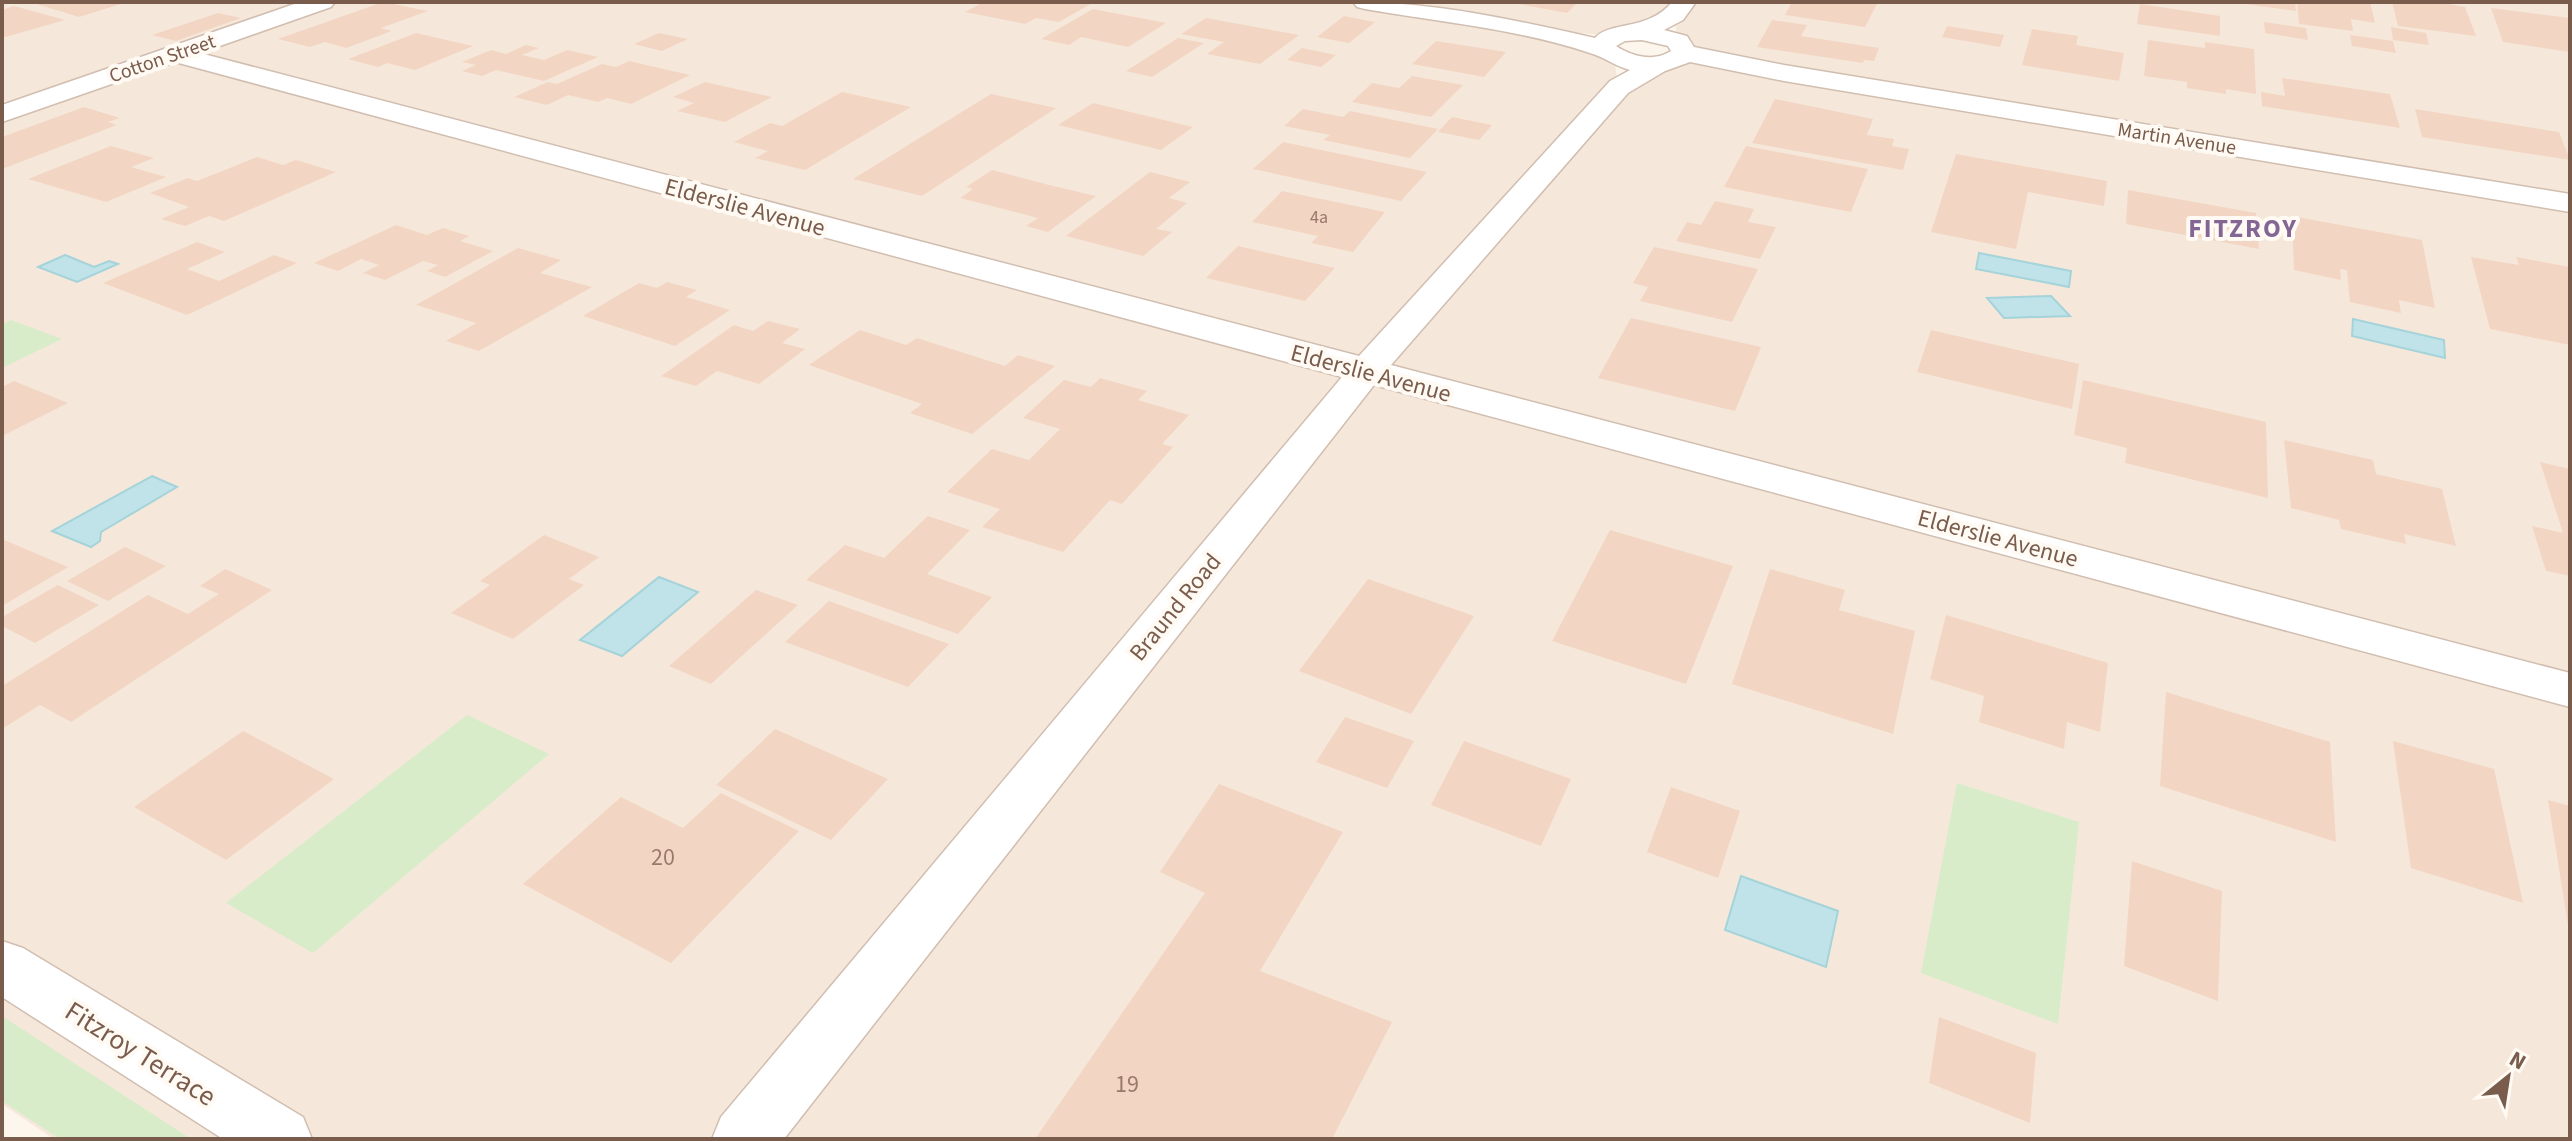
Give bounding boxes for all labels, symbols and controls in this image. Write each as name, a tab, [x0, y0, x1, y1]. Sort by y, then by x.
street label: Cotton Street	[105, 28, 219, 90]
street label: Martin Avenue	[2115, 116, 2238, 162]
street label: Elderslie Avenue	[661, 169, 829, 246]
house number: 4a	[1310, 205, 1328, 230]
district label: FITZROY	[2188, 210, 2298, 247]
street label: Elderslie Avenue	[1287, 335, 1455, 412]
street label: Elderslie Avenue	[1914, 500, 2082, 577]
street label: Braund Road	[1121, 546, 1230, 669]
house number: 20	[651, 840, 675, 875]
street label: Fitzroy Terrace	[57, 992, 224, 1116]
north arrow	[2468, 1037, 2548, 1117]
text: N	[2503, 1043, 2532, 1078]
house number: 19	[1115, 1067, 1139, 1102]

